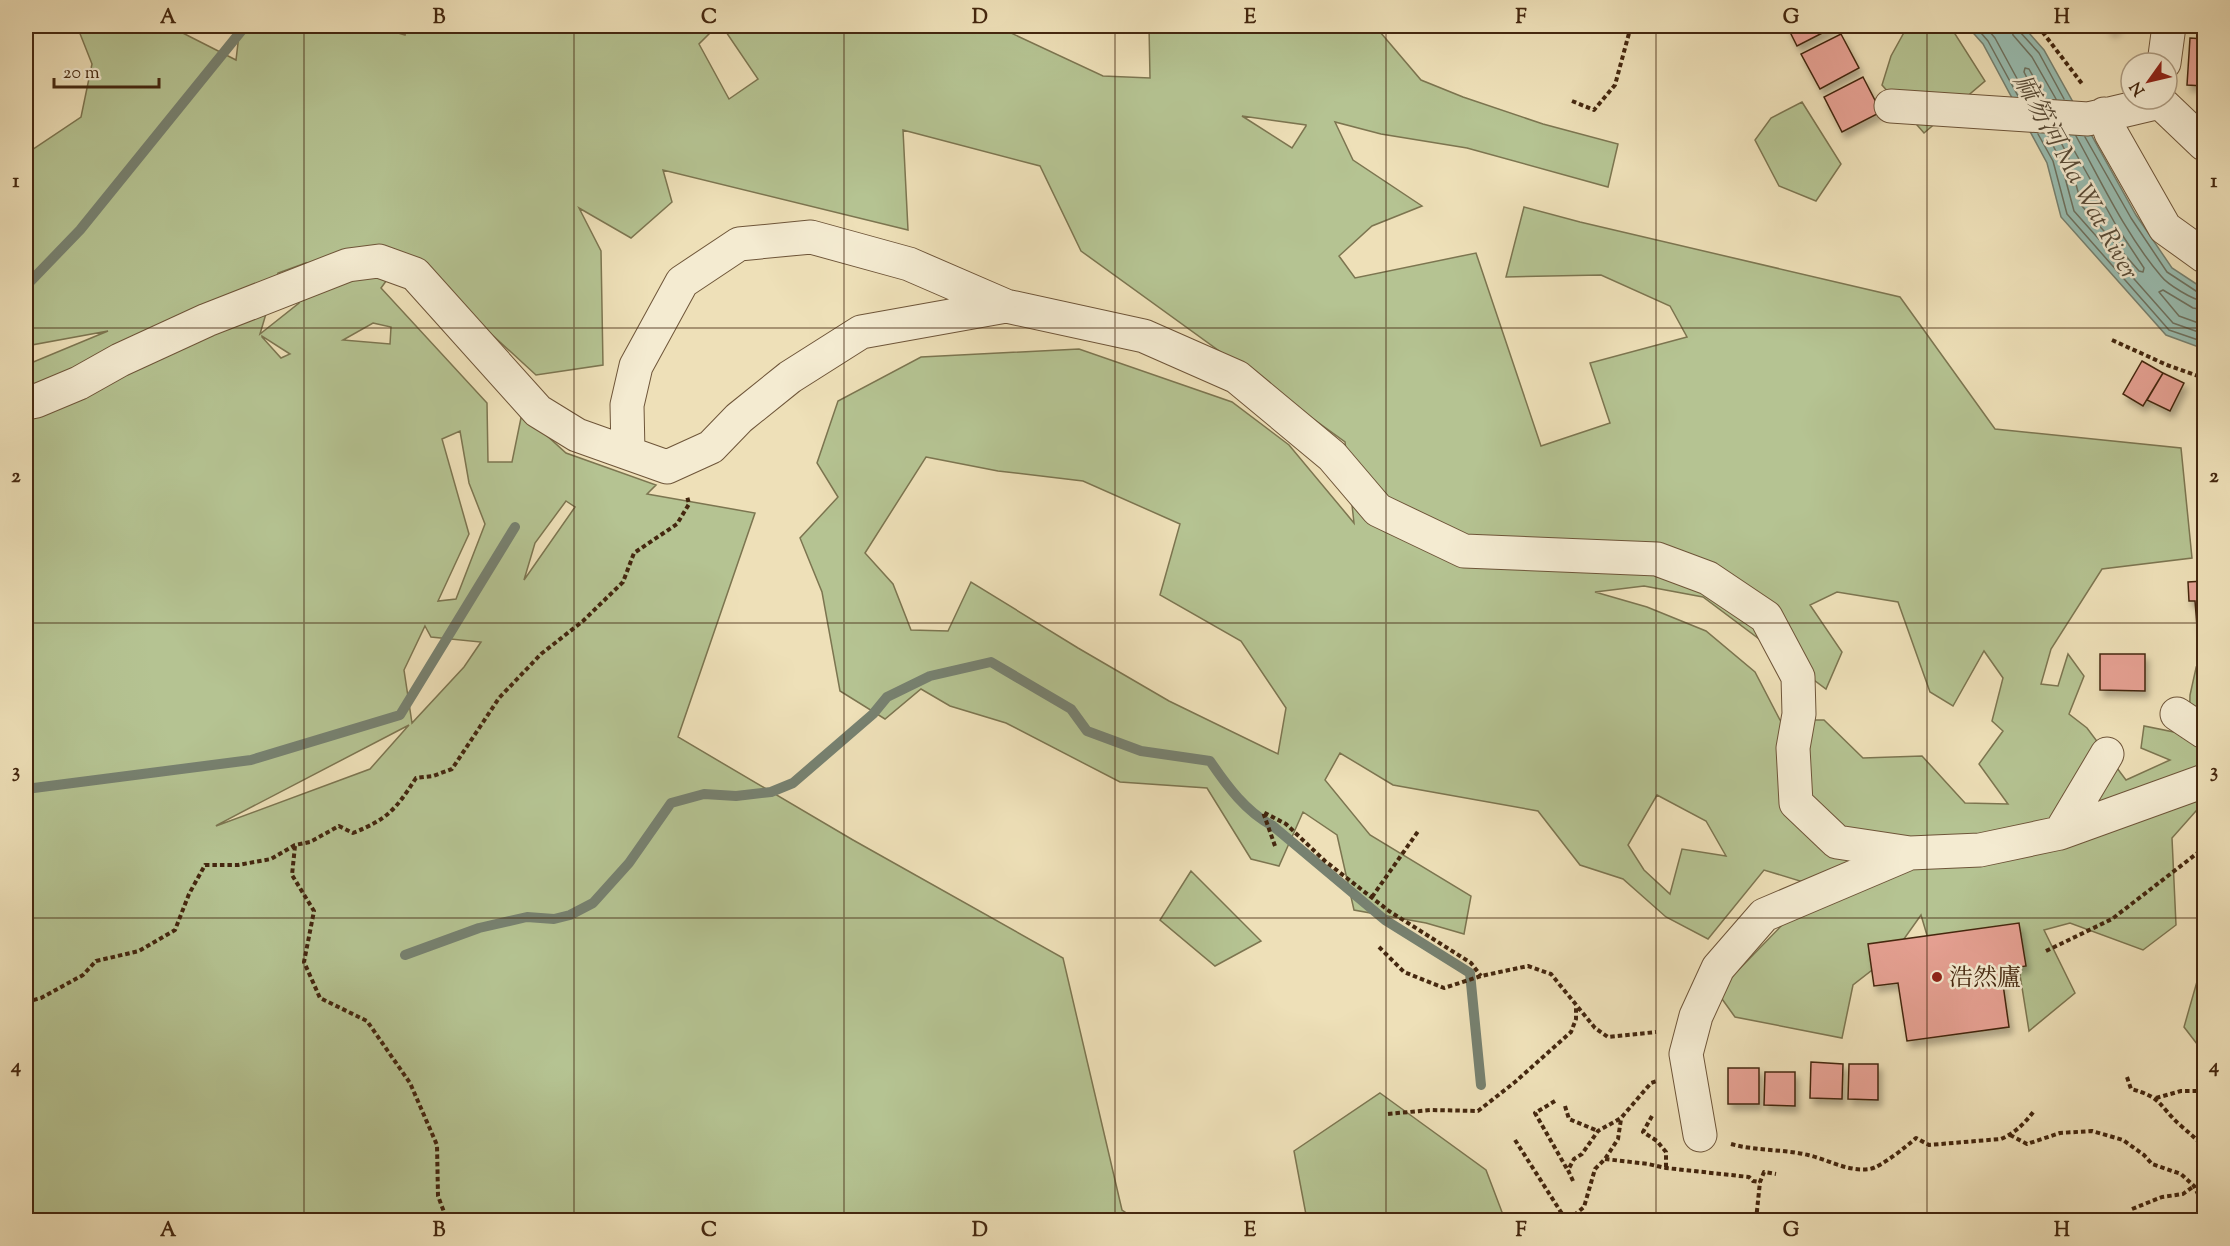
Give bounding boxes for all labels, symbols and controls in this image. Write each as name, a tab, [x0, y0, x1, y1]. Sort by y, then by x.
text: A	[160, 4, 177, 33]
text: B	[433, 4, 446, 33]
text: C	[701, 4, 717, 33]
text: D	[972, 4, 988, 33]
text: E	[1244, 4, 1257, 33]
text: F	[1515, 4, 1527, 33]
text: G	[1783, 4, 1800, 33]
text: H	[2054, 4, 2070, 33]
scale bar	[54, 51, 159, 89]
north arrow	[2119, 51, 2179, 111]
text: 20 m	[63, 61, 100, 87]
water label: 麻笏河 Ma Wat River	[2003, 68, 2147, 287]
text: N	[2125, 76, 2152, 100]
text: 1	[13, 168, 20, 197]
text: 1	[2211, 168, 2218, 197]
text: 2	[11, 463, 21, 492]
text: 2	[2209, 463, 2219, 492]
text: 3	[12, 758, 20, 787]
text: 3	[2210, 758, 2218, 787]
place label: 浩然廬	[1949, 962, 2021, 996]
marker: 浩然廬	[1930, 970, 1944, 984]
text: 4	[10, 1053, 21, 1082]
text: 4	[2208, 1053, 2219, 1082]
text: A	[160, 1217, 177, 1246]
text: B	[433, 1217, 446, 1246]
text: C	[701, 1217, 717, 1246]
text: D	[972, 1217, 988, 1246]
text: E	[1244, 1217, 1257, 1246]
text: F	[1515, 1217, 1527, 1246]
text: G	[1783, 1217, 1800, 1246]
text: H	[2054, 1217, 2070, 1246]

